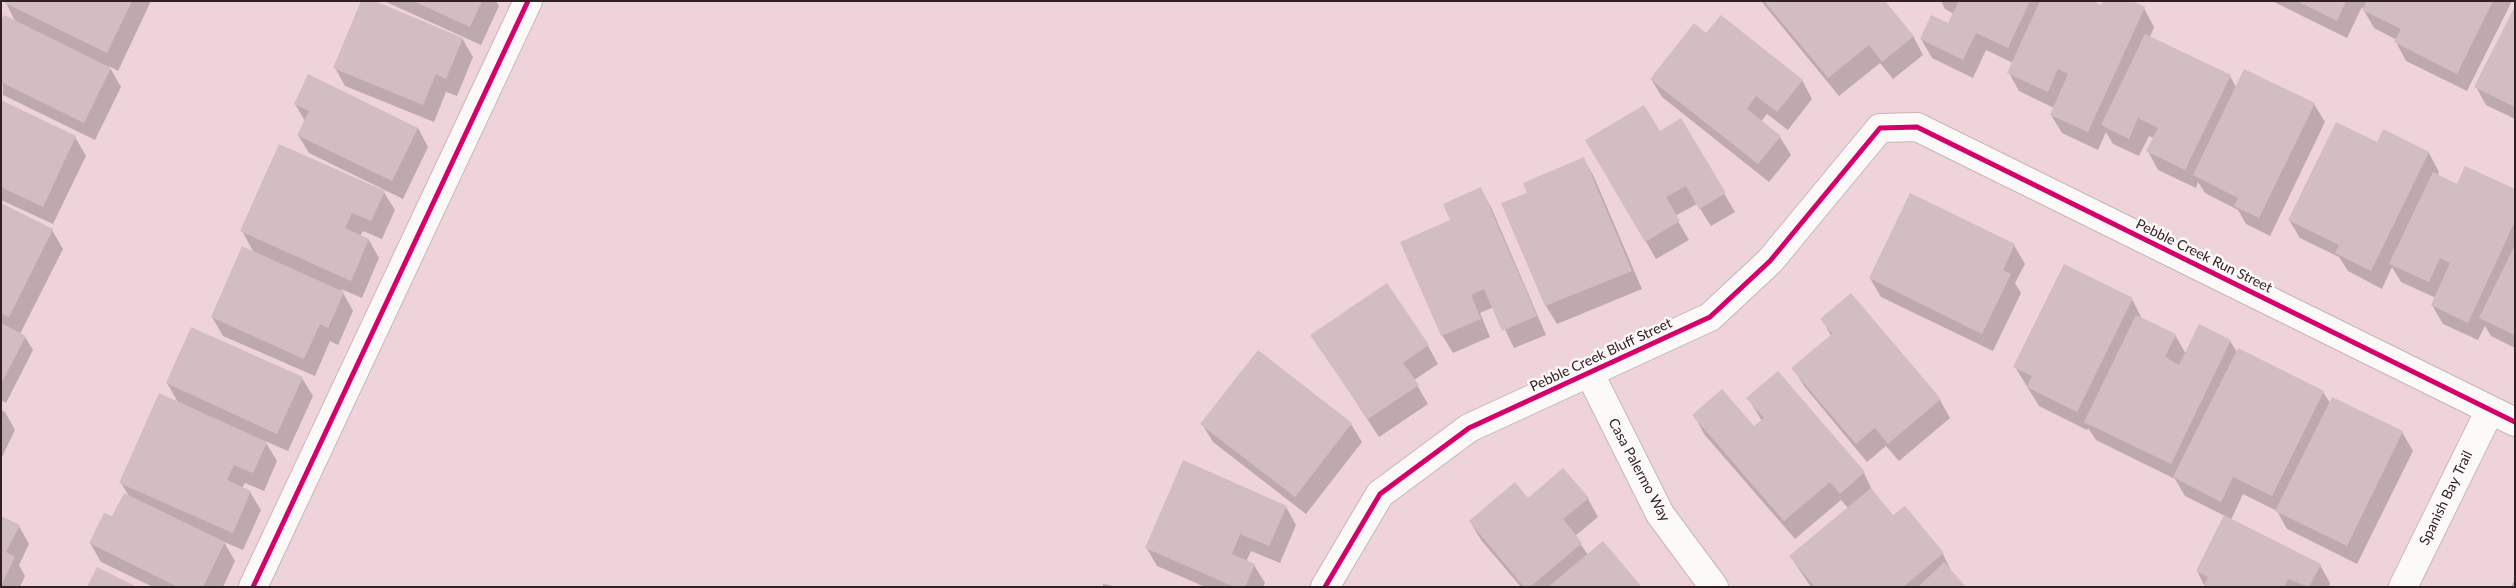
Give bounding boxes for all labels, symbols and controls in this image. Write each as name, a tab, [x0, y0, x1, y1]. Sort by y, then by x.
street label: Pebble Creek Run Street	[2133, 216, 2275, 296]
street label: Pebble Creek Bluff Street	[1527, 315, 1675, 395]
street label: Casa Palermo Way	[1605, 415, 1673, 525]
street label: Spanish Bay Trail	[2416, 448, 2476, 548]

